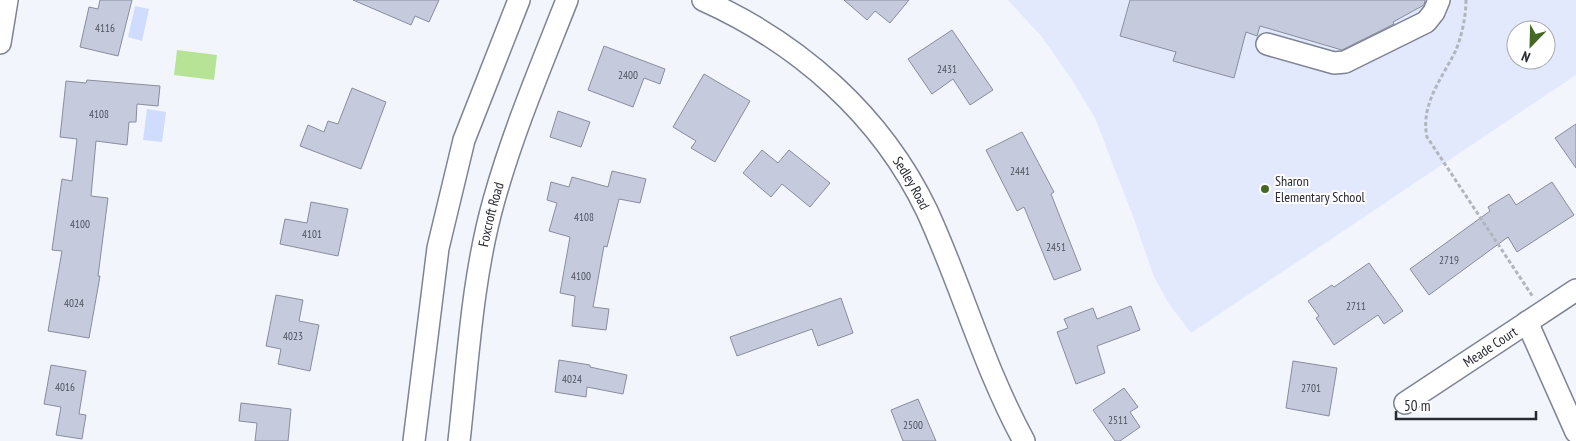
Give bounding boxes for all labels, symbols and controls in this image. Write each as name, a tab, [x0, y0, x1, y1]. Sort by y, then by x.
north arrow	[1506, 20, 1556, 70]
house number: 4116	[95, 21, 115, 35]
text: N	[1519, 47, 1533, 67]
house number: 2431	[937, 62, 957, 76]
house number: 2400	[618, 68, 638, 82]
house number: 4108	[89, 107, 109, 121]
street label: Sedley Road	[889, 153, 934, 212]
house number: 2441	[1010, 164, 1030, 178]
place label: Sharon Elementary School	[1275, 172, 1365, 206]
street label: Foxcroft Road	[474, 180, 508, 248]
marker: Sharon Elementary School	[1259, 183, 1271, 195]
house number: 4108	[574, 210, 594, 224]
house number: 4100	[70, 217, 90, 231]
house number: 4101	[302, 227, 322, 241]
house number: 2451	[1046, 240, 1066, 254]
house number: 2719	[1439, 253, 1459, 267]
house number: 4100	[571, 269, 591, 283]
house number: 4024	[64, 296, 84, 310]
house number: 2711	[1346, 299, 1366, 313]
street label: Meade Court	[1460, 322, 1521, 371]
house number: 4023	[283, 329, 303, 343]
house number: 4024	[562, 372, 582, 386]
house number: 4016	[55, 380, 75, 394]
house number: 2701	[1301, 381, 1321, 395]
scale bar	[1396, 388, 1536, 420]
text: 50 m	[1404, 396, 1430, 415]
house number: 2511	[1108, 413, 1128, 427]
house number: 2500	[903, 418, 923, 432]

